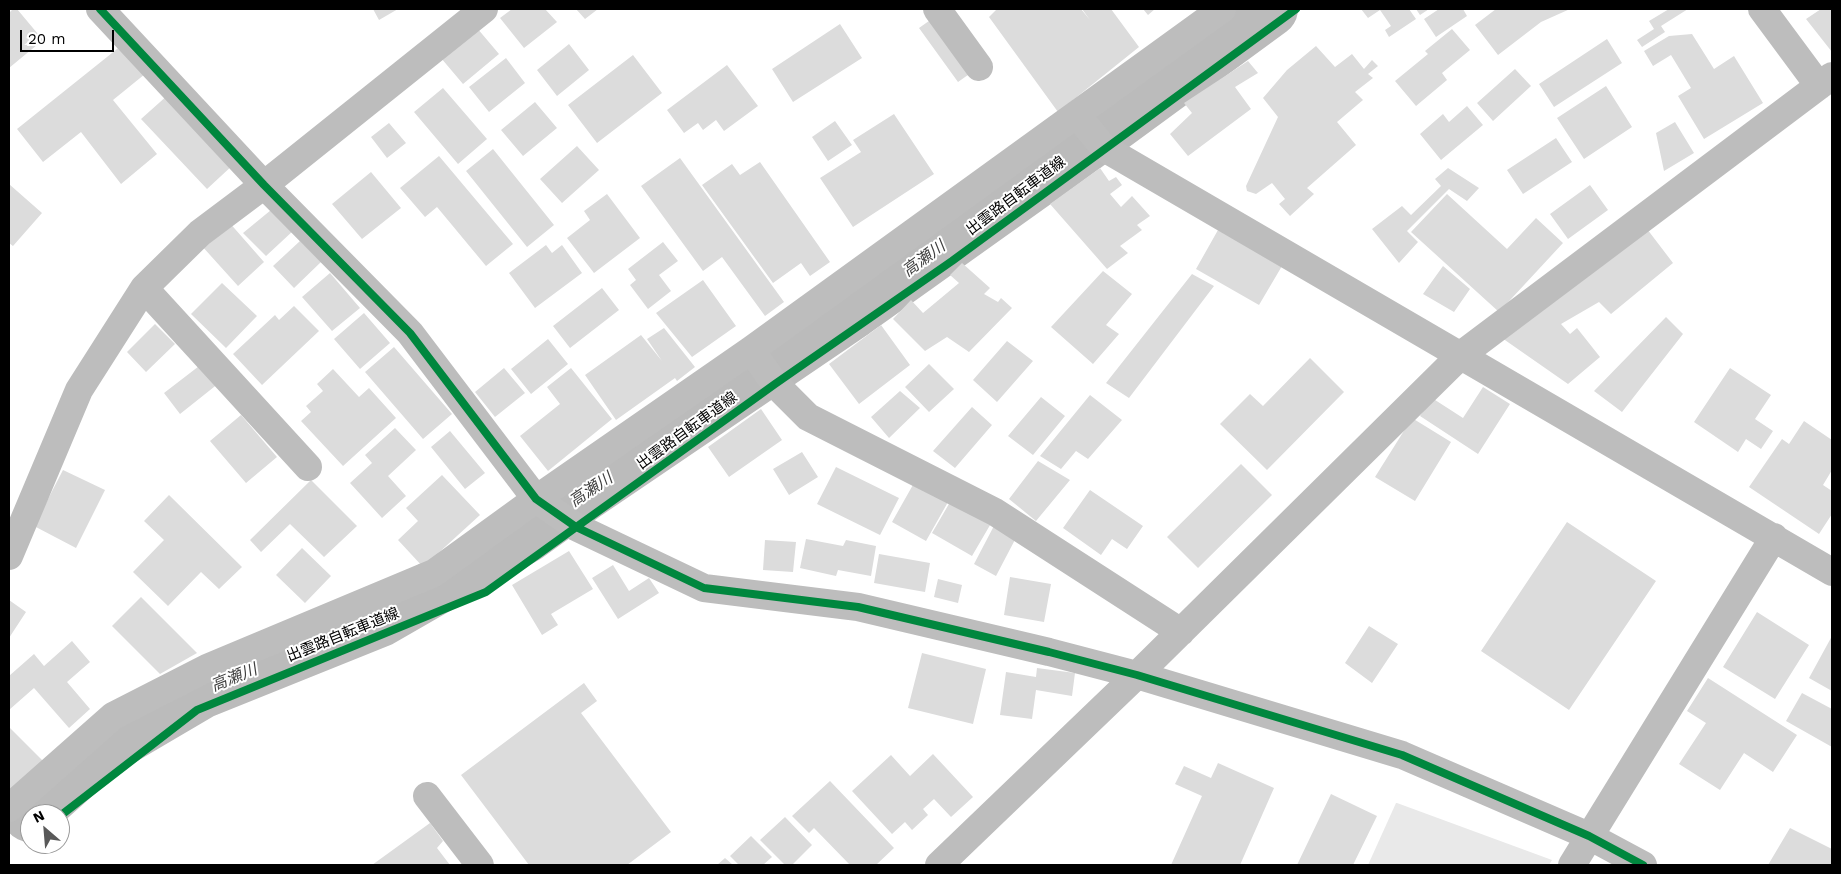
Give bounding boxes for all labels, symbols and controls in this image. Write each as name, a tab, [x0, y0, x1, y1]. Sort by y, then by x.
scale bar	[22, 20, 116, 52]
text: 20 m	[28, 30, 66, 48]
street label: 出雲路自転車道線	[963, 153, 1069, 239]
water label: 高瀬川	[899, 237, 949, 281]
street label: 出雲路自転車道線	[633, 388, 741, 474]
water label: 高瀬川	[566, 469, 616, 511]
street label: 出雲路自転車道線	[284, 604, 402, 666]
water label: 高瀬川	[208, 660, 260, 696]
north arrow	[20, 804, 70, 854]
text: N	[30, 807, 47, 826]

